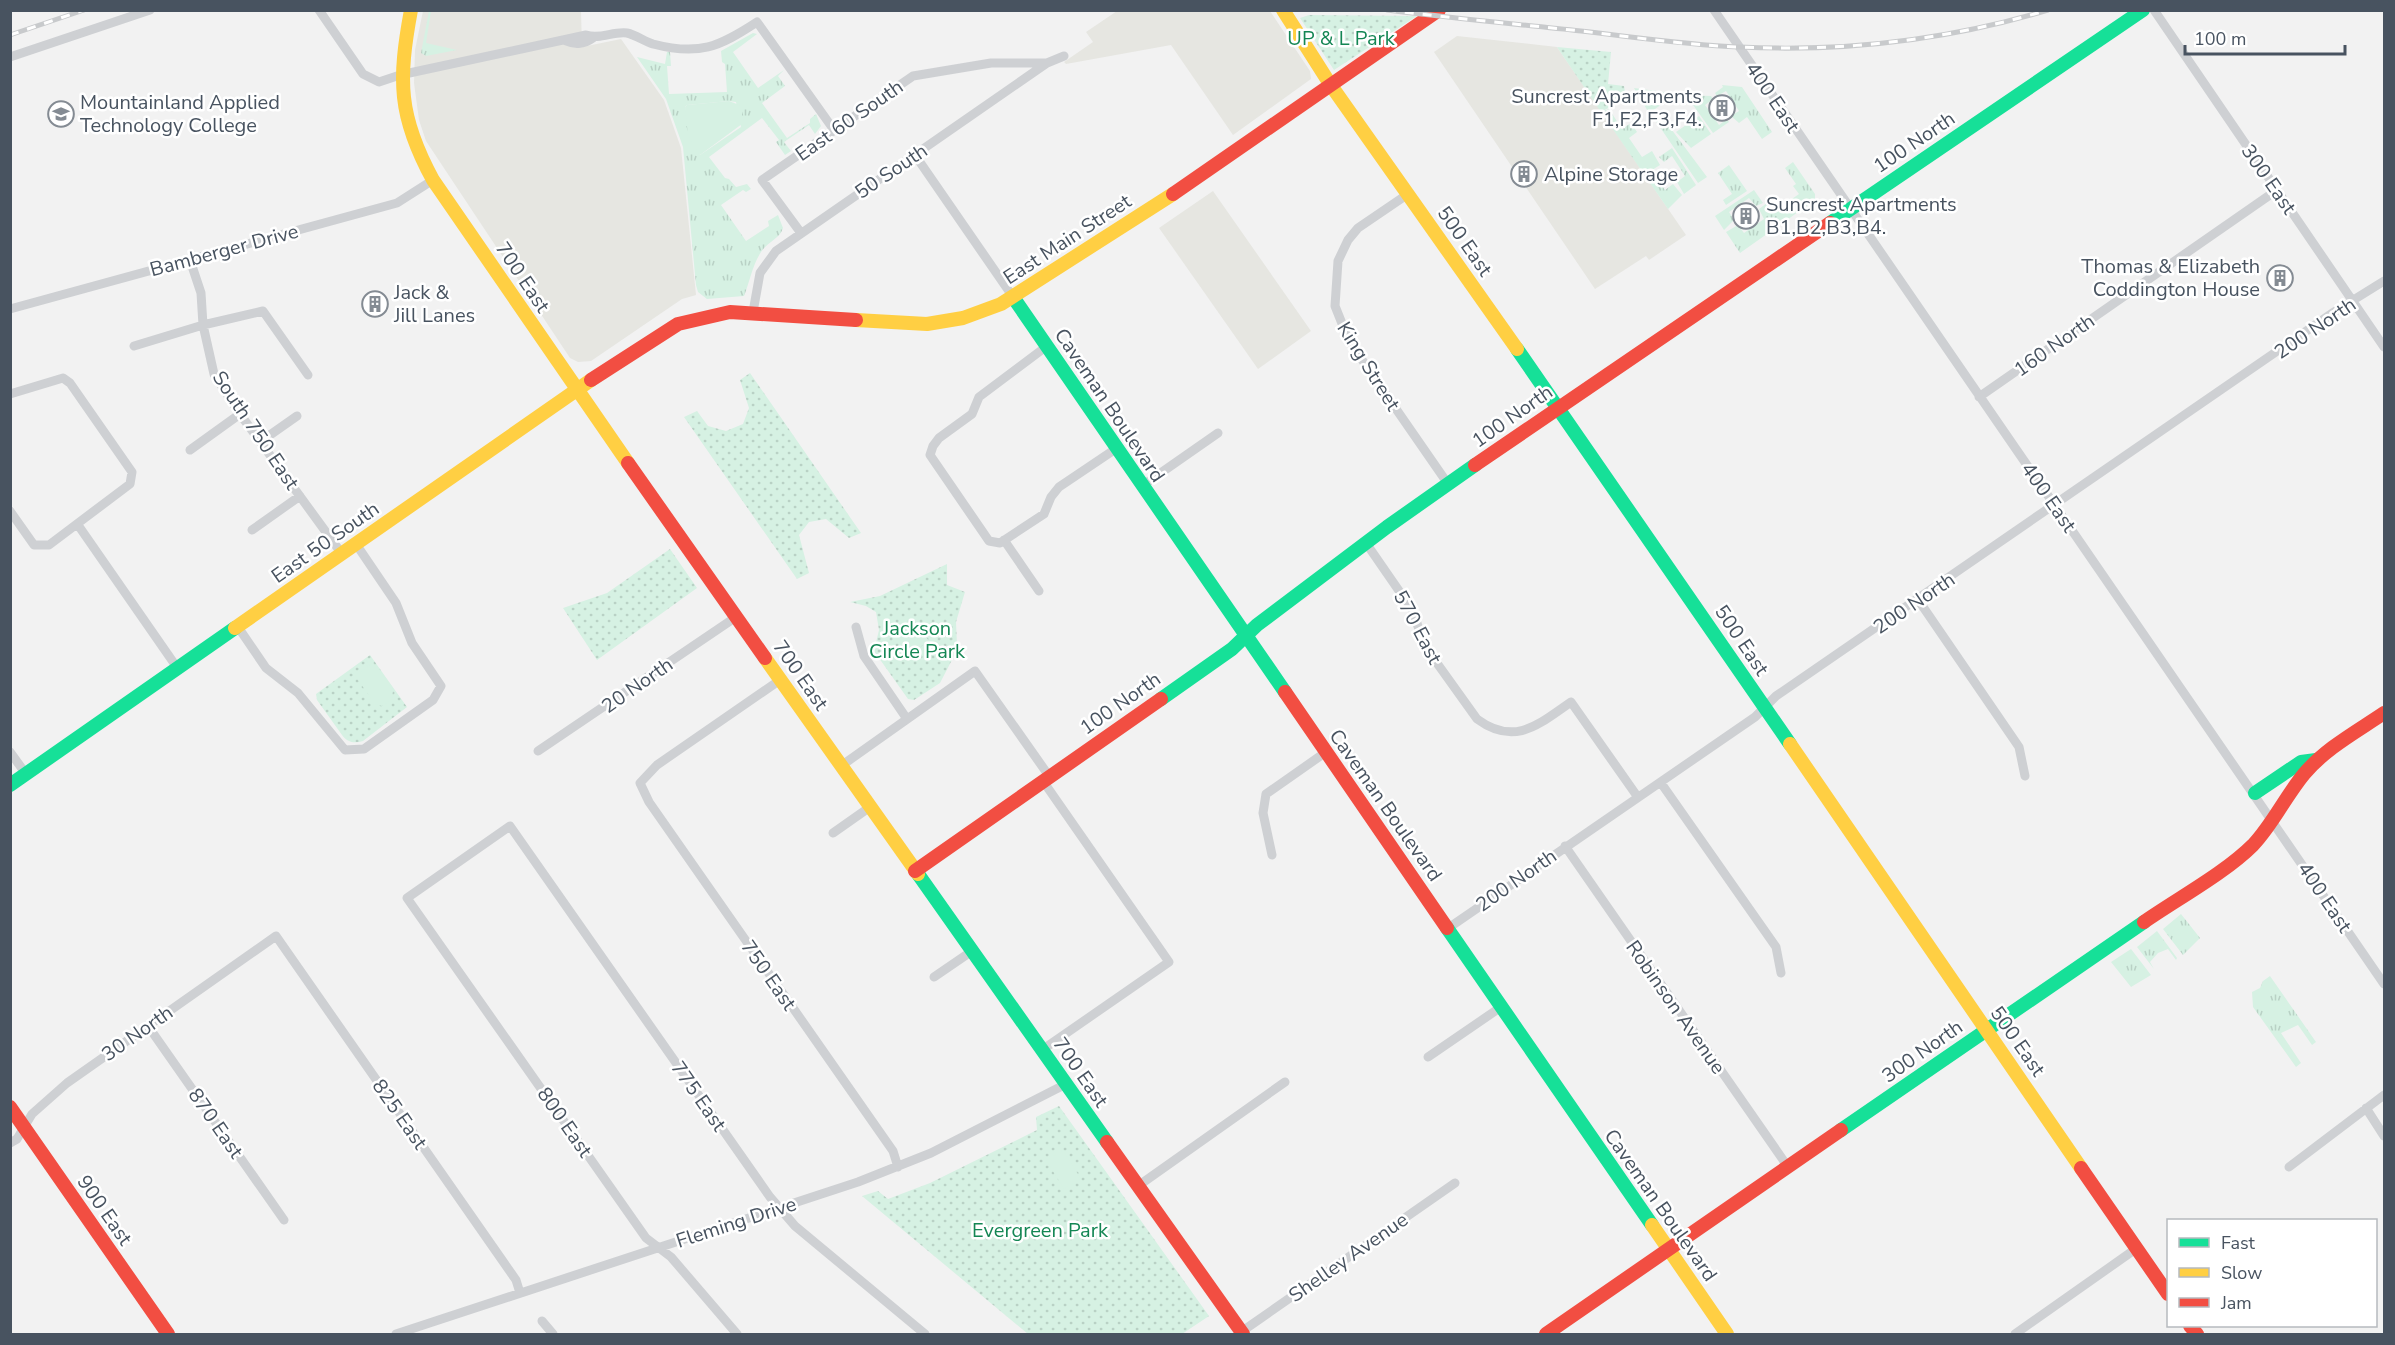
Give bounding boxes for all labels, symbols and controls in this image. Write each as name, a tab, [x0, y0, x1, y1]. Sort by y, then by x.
scale bar	[2185, 18, 2346, 56]
park label: UP & L Park	[1287, 25, 1396, 52]
text: 100 m	[2194, 27, 2246, 51]
street label: 400 East	[1739, 57, 1807, 139]
street label: East 60 South	[790, 73, 909, 168]
place label: Suncrest Apartments F1,F2,F3,F4.	[1511, 83, 1702, 133]
place label: Mountainland Applied Technology College	[80, 89, 280, 139]
building icon: Suncrest Apartments F1,F2,F3,F4.	[1707, 93, 1737, 123]
school or university icon: Mountainland Applied Technology College	[46, 99, 76, 129]
street label: 100 North	[1868, 105, 1960, 180]
street label: 50 South	[850, 137, 933, 206]
street label: 300 East	[2235, 139, 2303, 221]
building icon: Alpine Storage	[1509, 159, 1539, 189]
place label: Alpine Storage	[1544, 161, 1678, 188]
street label: East Main Street	[998, 187, 1137, 291]
place label: Suncrest Apartments B1,B2,B3,B4.	[1766, 191, 1957, 241]
street label: 500 East	[1431, 201, 1499, 283]
building icon: Suncrest Apartments B1,B2,B3,B4.	[1731, 201, 1761, 231]
street label: Bamberger Drive	[147, 218, 301, 283]
street label: 700 East	[489, 237, 557, 319]
place label: Thomas & Elizabeth Coddington House	[2081, 253, 2260, 303]
building icon: Thomas & Elizabeth Coddington House	[2265, 263, 2295, 293]
place label: Jack & Jill Lanes	[393, 279, 475, 329]
building icon: Jack & Jill Lanes	[360, 289, 390, 319]
street label: 200 North	[2269, 291, 2361, 366]
street label: 160 North	[2008, 308, 2100, 383]
street label: King Street	[1331, 317, 1407, 417]
street label: Caveman Boulevard	[1048, 323, 1171, 488]
street label: South 750 East	[206, 366, 306, 496]
street label: 100 North	[1466, 379, 1558, 454]
street label: 400 East	[2015, 457, 2083, 539]
street label: East 50 South	[266, 495, 385, 590]
street label: 200 North	[1868, 566, 1960, 641]
street label: 570 East	[1387, 586, 1449, 670]
street label: 500 East	[1708, 600, 1776, 682]
park label: Jackson Circle Park	[869, 615, 966, 665]
street label: 700 East	[767, 635, 835, 717]
street label: 20 North	[596, 651, 678, 720]
street label: 100 North	[1074, 666, 1166, 741]
street label: Caveman Boulevard	[1323, 724, 1448, 887]
street label: 200 North	[1470, 843, 1562, 918]
street label: 400 East	[2291, 857, 2359, 939]
street label: 750 East	[735, 935, 803, 1017]
street label: Robinson Avenue	[1619, 935, 1732, 1079]
street label: 30 North	[96, 999, 178, 1068]
street label: 500 East	[1984, 1001, 2052, 1083]
street label: 300 North	[1876, 1014, 1968, 1089]
street label: 700 East	[1047, 1032, 1115, 1114]
street label: 775 East	[665, 1056, 733, 1138]
street label: 825 East	[366, 1074, 434, 1156]
street label: 800 East	[531, 1082, 599, 1164]
street label: 870 East	[182, 1083, 250, 1165]
street label: Caveman Boulevard	[1598, 1124, 1723, 1287]
street label: 900 East	[71, 1170, 139, 1252]
street label: Fleming Drive	[673, 1190, 800, 1255]
street label: Shelley Avenue	[1283, 1206, 1413, 1309]
park label: Evergreen Park	[972, 1217, 1109, 1244]
legend	[2167, 1219, 2377, 1327]
text: Fast	[2221, 1231, 2256, 1255]
text: Slow	[2221, 1261, 2262, 1285]
text: Jam	[2220, 1291, 2252, 1315]

